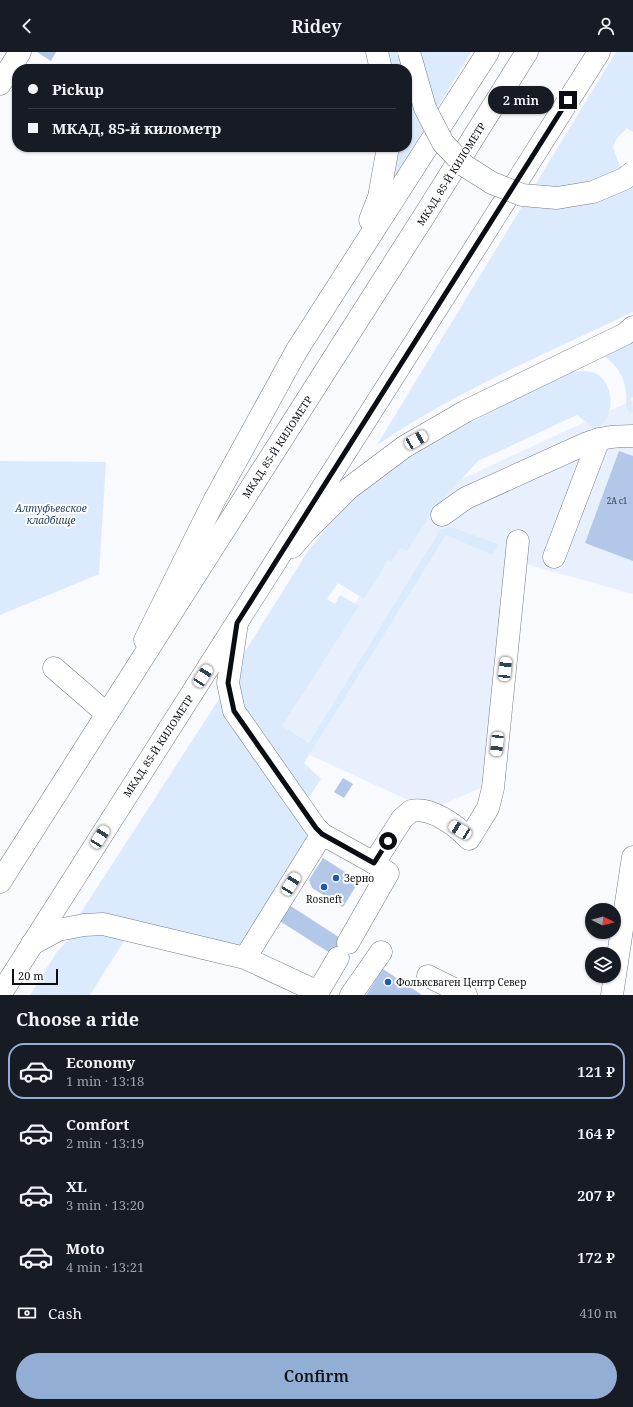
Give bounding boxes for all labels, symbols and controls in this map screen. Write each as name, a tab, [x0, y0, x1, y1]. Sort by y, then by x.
text: Ridey	[291, 14, 342, 38]
icon: back	[16, 15, 38, 37]
icon: person	[595, 15, 617, 37]
text: Pickup	[52, 79, 104, 99]
callout: 2 min	[488, 86, 554, 114]
text: 2 min	[503, 91, 539, 109]
route end	[559, 91, 577, 109]
text: МКАД, 85-й километр	[52, 118, 221, 138]
street label: МКАД, 85-Й КИЛОМЕТР	[414, 120, 488, 228]
street label: МКАД, 85-Й КИЛОМЕТР	[239, 393, 315, 501]
car	[403, 429, 429, 451]
house number: 2А с1	[607, 495, 627, 506]
park label: Алтуфьевское кладбище	[14, 501, 87, 527]
car	[498, 656, 512, 682]
car	[191, 663, 215, 689]
street label: МКАД, 85-Й КИЛОМЕТР	[120, 692, 196, 800]
car	[490, 731, 504, 757]
car	[447, 819, 473, 841]
car	[89, 824, 111, 850]
route start	[379, 832, 397, 850]
car	[280, 871, 302, 897]
place label: Зерно	[344, 871, 374, 885]
marker: Зерно	[331, 873, 341, 883]
marker: Rosneft	[319, 882, 329, 892]
place label: Rosneft	[306, 892, 342, 906]
north arrow	[585, 903, 621, 939]
map controls	[585, 903, 621, 983]
button: layers	[585, 947, 621, 983]
scale bar	[12, 967, 58, 986]
text: 20 m	[18, 968, 44, 983]
place label: Фольксваген Центр Север	[396, 975, 526, 989]
marker: Фольксваген Центр Север	[383, 977, 393, 987]
text: Choose a ride	[16, 1007, 139, 1031]
text: Economy	[66, 1052, 135, 1072]
icon: car	[18, 1053, 54, 1089]
text: 121 ₽	[577, 1061, 615, 1081]
text: 1 min · 13:18	[66, 1072, 144, 1090]
text: Comfort	[66, 1114, 129, 1134]
icon: car	[18, 1115, 54, 1151]
text: 164 ₽	[577, 1123, 615, 1143]
text: 2 min · 13:19	[66, 1134, 144, 1152]
text: XL	[66, 1176, 87, 1196]
icon: car	[18, 1177, 54, 1213]
text: 207 ₽	[577, 1185, 615, 1205]
text: 3 min · 13:20	[66, 1196, 144, 1214]
text: Moto	[66, 1238, 105, 1258]
icon: car	[18, 1239, 54, 1275]
text: 172 ₽	[577, 1247, 615, 1267]
text: 4 min · 13:21	[66, 1258, 144, 1276]
icon: cash	[16, 1302, 38, 1324]
text: Cash	[48, 1303, 82, 1323]
text: 410 m	[580, 1304, 617, 1322]
button: Confirm	[16, 1353, 617, 1399]

